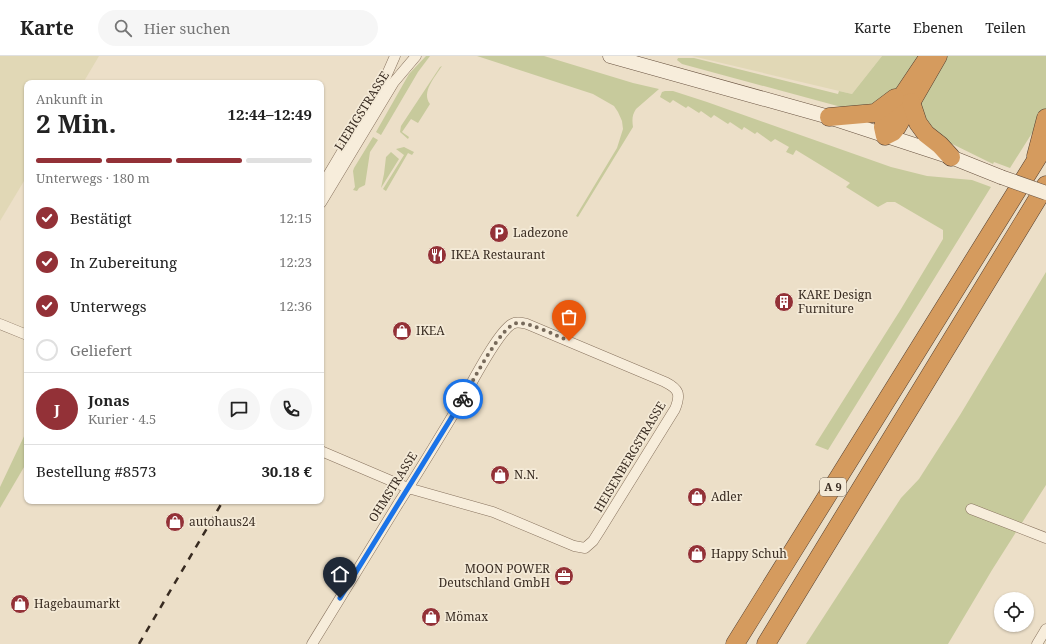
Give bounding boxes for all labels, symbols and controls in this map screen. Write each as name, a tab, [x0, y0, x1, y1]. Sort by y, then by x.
search box	[98, 10, 378, 46]
text: Karte	[20, 15, 74, 41]
icon: search	[112, 17, 134, 39]
text: Hier suchen	[144, 18, 230, 38]
text: Karte	[854, 18, 891, 37]
text: Ebenen	[913, 18, 963, 37]
text: Teilen	[985, 18, 1026, 37]
street label: LIEBIGSTRASSE	[330, 68, 393, 154]
text: Ankunft in	[36, 90, 103, 108]
text: 12:44–12:49	[228, 104, 312, 124]
text: 2 Min.	[36, 105, 116, 141]
text: Unterwegs · 180 m	[36, 169, 150, 187]
icon: check	[36, 207, 58, 229]
text: Bestätigt	[70, 208, 132, 228]
text: 12:15	[279, 209, 312, 227]
parking icon: Ladezone	[488, 222, 510, 244]
place label: Ladezone	[513, 224, 568, 241]
restaurant icon: IKEA Restaurant	[426, 244, 448, 266]
place label: IKEA Restaurant	[451, 246, 545, 263]
icon: check	[36, 251, 58, 273]
text: In Zubereitung	[70, 252, 177, 272]
text: 12:23	[279, 253, 312, 271]
place label: KARE Design Furniture	[798, 286, 872, 317]
building icon: KARE Design Furniture	[773, 291, 795, 313]
icon: check	[36, 295, 58, 317]
text: Unterwegs	[70, 296, 147, 316]
text: 12:36	[279, 297, 312, 315]
pin	[552, 300, 586, 341]
icon: bag	[558, 306, 580, 328]
shop icon: IKEA	[391, 320, 413, 342]
place label: IKEA	[416, 322, 445, 339]
text: Geliefert	[70, 340, 132, 360]
courier	[443, 379, 483, 419]
button: chat	[218, 388, 260, 430]
button: phone	[270, 388, 312, 430]
icon: bike	[452, 388, 474, 410]
text: Jonas	[88, 390, 129, 410]
street label: HEISENBERGSTRASSE	[590, 398, 669, 515]
text: J	[54, 399, 60, 419]
text: Kurier · 4.5	[88, 410, 156, 428]
street label: OHMSTRASSE	[364, 448, 421, 525]
text: Bestellung #8573	[36, 461, 156, 481]
text: 30.18 €	[261, 461, 312, 481]
shop icon: N.N.	[489, 464, 511, 486]
place label: N.N.	[514, 466, 538, 483]
road number: A 9	[820, 478, 846, 496]
shop icon: Adler	[686, 486, 708, 508]
place label: Adler	[711, 488, 743, 505]
shop icon: autohaus24	[164, 511, 186, 533]
place label: autohaus24	[189, 513, 256, 530]
shop icon: Happy Schuh	[686, 543, 708, 565]
place label: Happy Schuh	[711, 545, 787, 562]
pin	[323, 557, 357, 598]
place label: MOON POWER Deutschland GmbH	[439, 560, 550, 591]
icon: home	[329, 563, 351, 585]
office icon: MOON POWER Deutschland GmbH	[553, 565, 575, 587]
map controls	[994, 592, 1034, 632]
button: locate	[994, 592, 1034, 632]
shop icon: Hagebaumarkt	[9, 593, 31, 615]
place label: Hagebaumarkt	[34, 595, 120, 612]
shop icon: Mömax	[420, 606, 442, 628]
place label: Mömax	[445, 608, 488, 625]

